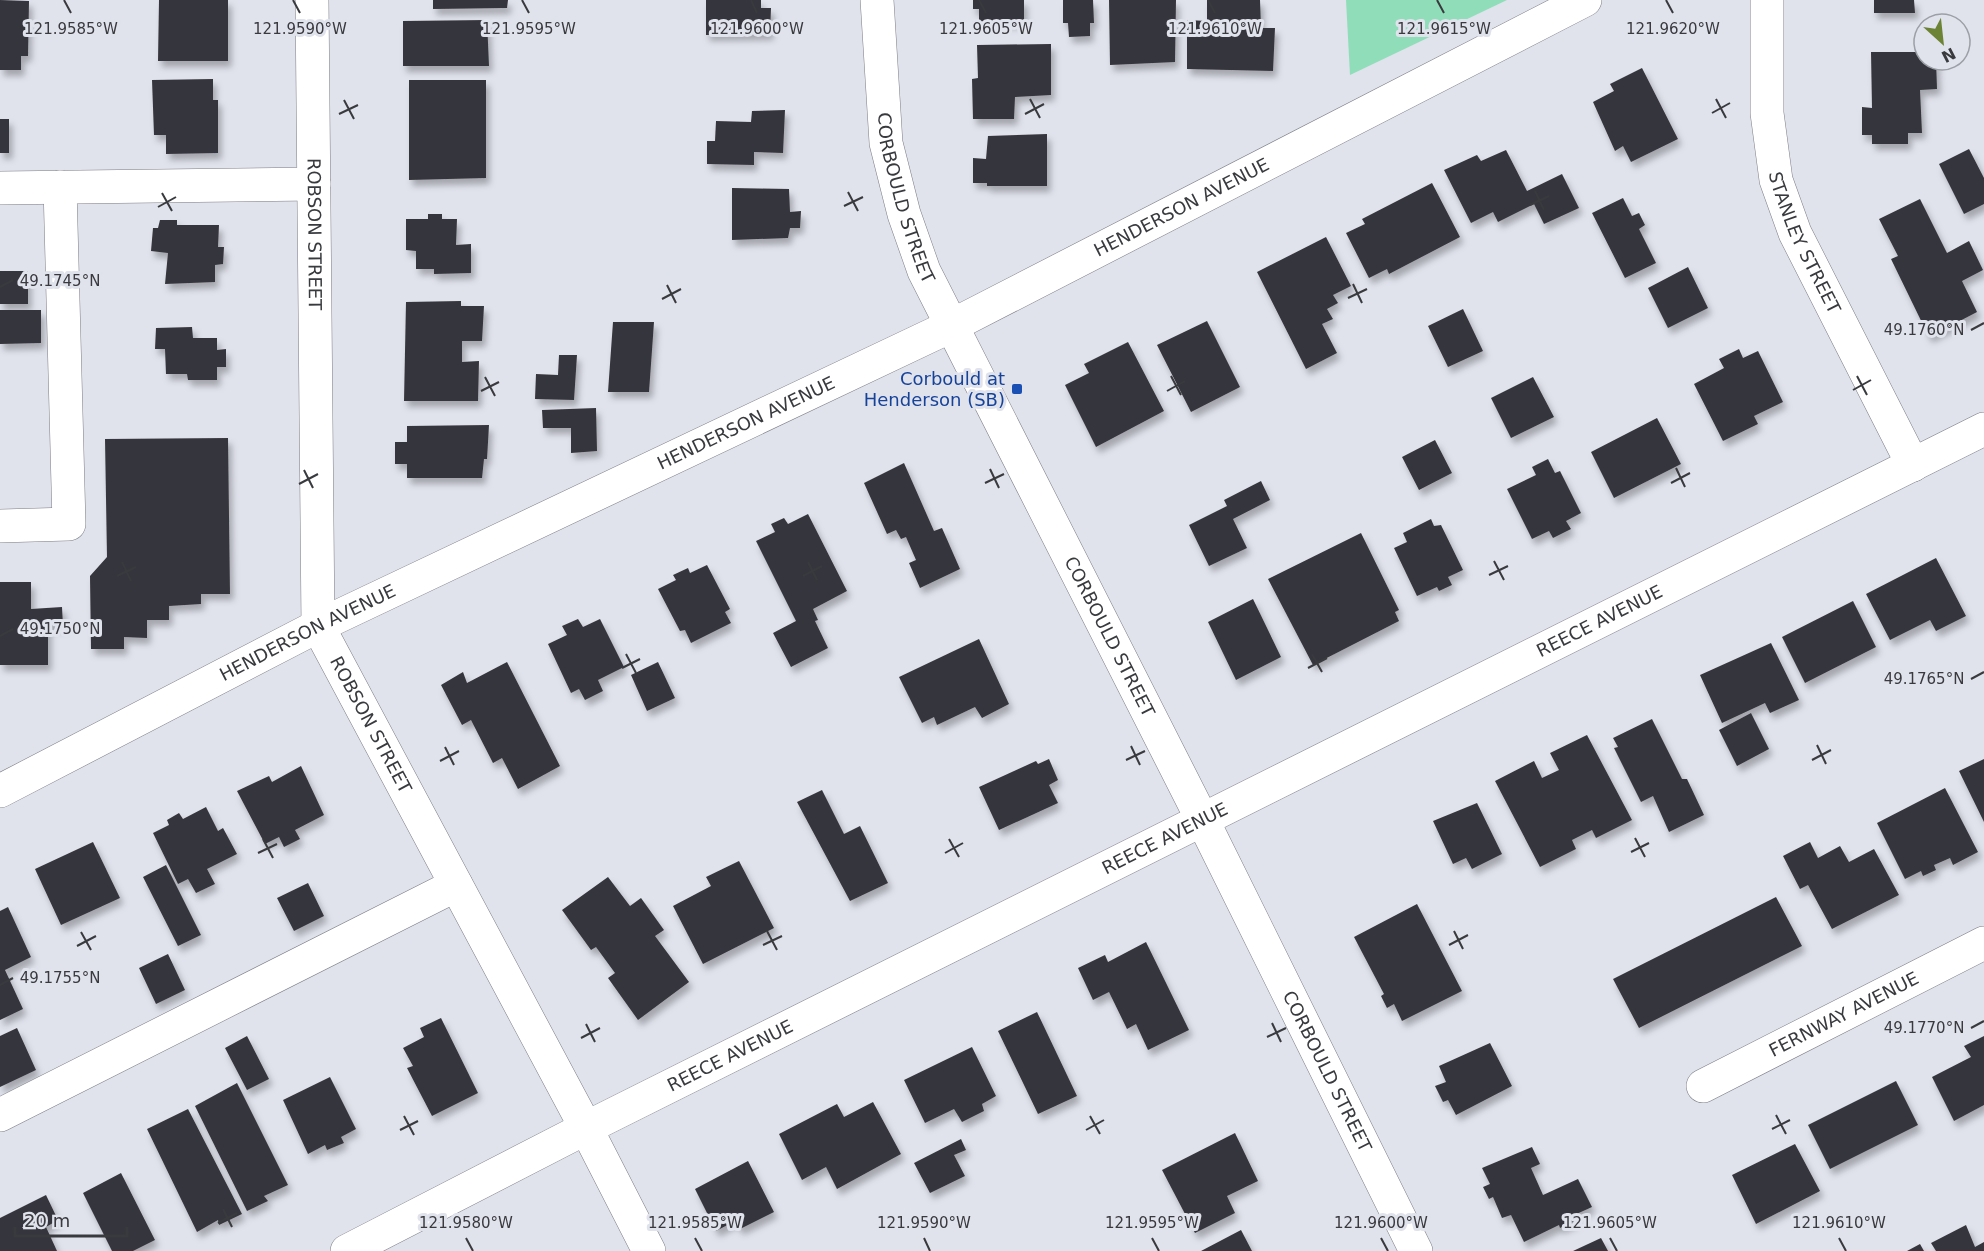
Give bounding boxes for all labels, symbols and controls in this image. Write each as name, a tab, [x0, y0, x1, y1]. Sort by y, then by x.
north arrow	[1912, 12, 1972, 72]
text: 121.9585°W	[24, 20, 118, 38]
text: 121.9590°W	[253, 20, 347, 38]
text: 121.9595°W	[482, 20, 576, 38]
text: 121.9600°W	[710, 20, 804, 38]
text: 121.9605°W	[939, 20, 1033, 38]
text: 121.9610°W	[1168, 20, 1262, 38]
text: 121.9615°W	[1397, 20, 1491, 38]
text: 121.9620°W	[1626, 20, 1720, 38]
text: N	[1938, 43, 1959, 66]
street label: CORBOULD STREET	[874, 112, 940, 288]
street label: HENDERSON AVENUE	[1090, 153, 1272, 261]
street label: ROBSON STREET	[304, 158, 326, 311]
street label: STANLEY STREET	[1765, 170, 1846, 318]
text: 49.1745°N	[20, 272, 100, 290]
text: 49.1760°N	[1884, 321, 1964, 339]
place label: Corbould at Henderson (SB)	[864, 368, 1005, 410]
street label: HENDERSON AVENUE	[654, 372, 838, 474]
marker: Corbould at Henderson (SB)	[1010, 382, 1024, 396]
street label: CORBOULD STREET	[1061, 553, 1160, 721]
street label: HENDERSON AVENUE	[216, 580, 399, 685]
street label: REECE AVENUE	[1533, 581, 1666, 661]
text: 49.1750°N	[20, 620, 100, 638]
street label: ROBSON STREET	[326, 652, 417, 798]
text: 49.1765°N	[1884, 670, 1964, 688]
street label: REECE AVENUE	[1098, 798, 1231, 878]
street label: FERNWAY AVENUE	[1765, 967, 1922, 1061]
text: 49.1755°N	[20, 969, 100, 987]
street label: CORBOULD STREET	[1279, 987, 1377, 1156]
street label: REECE AVENUE	[664, 1015, 796, 1096]
text: 49.1770°N	[1884, 1019, 1964, 1037]
scale bar	[15, 1200, 128, 1238]
text: 20 m	[24, 1210, 70, 1231]
text: 121.9580°W	[419, 1214, 513, 1232]
text: 121.9585°W	[648, 1214, 742, 1232]
text: 121.9590°W	[877, 1214, 971, 1232]
text: 121.9595°W	[1105, 1214, 1199, 1232]
text: 121.9600°W	[1334, 1214, 1428, 1232]
text: 121.9605°W	[1563, 1214, 1657, 1232]
text: 121.9610°W	[1792, 1214, 1886, 1232]

